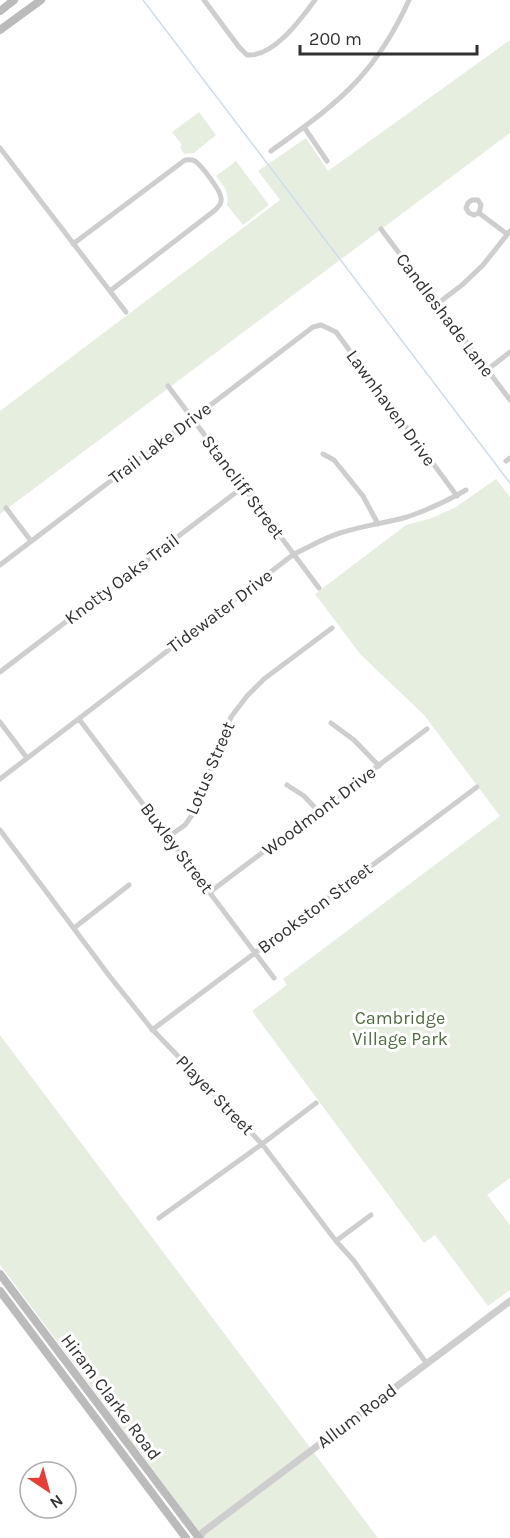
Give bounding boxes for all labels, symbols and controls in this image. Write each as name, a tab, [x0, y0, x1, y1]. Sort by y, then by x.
scale bar	[300, 18, 477, 56]
text: 200 m	[309, 28, 362, 50]
street label: Candleshade Lane	[391, 249, 499, 381]
street label: Lawnhaven Drive	[341, 346, 441, 470]
street label: Trail Lake Drive	[104, 397, 216, 489]
street label: Stancliff Street	[197, 431, 289, 543]
street label: Knotty Oaks Trail	[60, 529, 184, 629]
street label: Tidewater Drive	[163, 564, 277, 658]
street label: Lotus Street	[181, 718, 240, 818]
street label: Woodmont Drive	[258, 761, 380, 861]
street label: Buxley Street	[136, 798, 218, 898]
street label: Brookston Street	[253, 858, 377, 958]
park label: Cambridge Village Park	[352, 1007, 448, 1050]
street label: Player Street	[171, 1050, 259, 1140]
street label: Hiram Clarke Road	[56, 1329, 166, 1465]
street label: Allum Road	[313, 1379, 401, 1453]
north arrow	[18, 1460, 78, 1520]
text: N	[46, 1491, 67, 1513]

